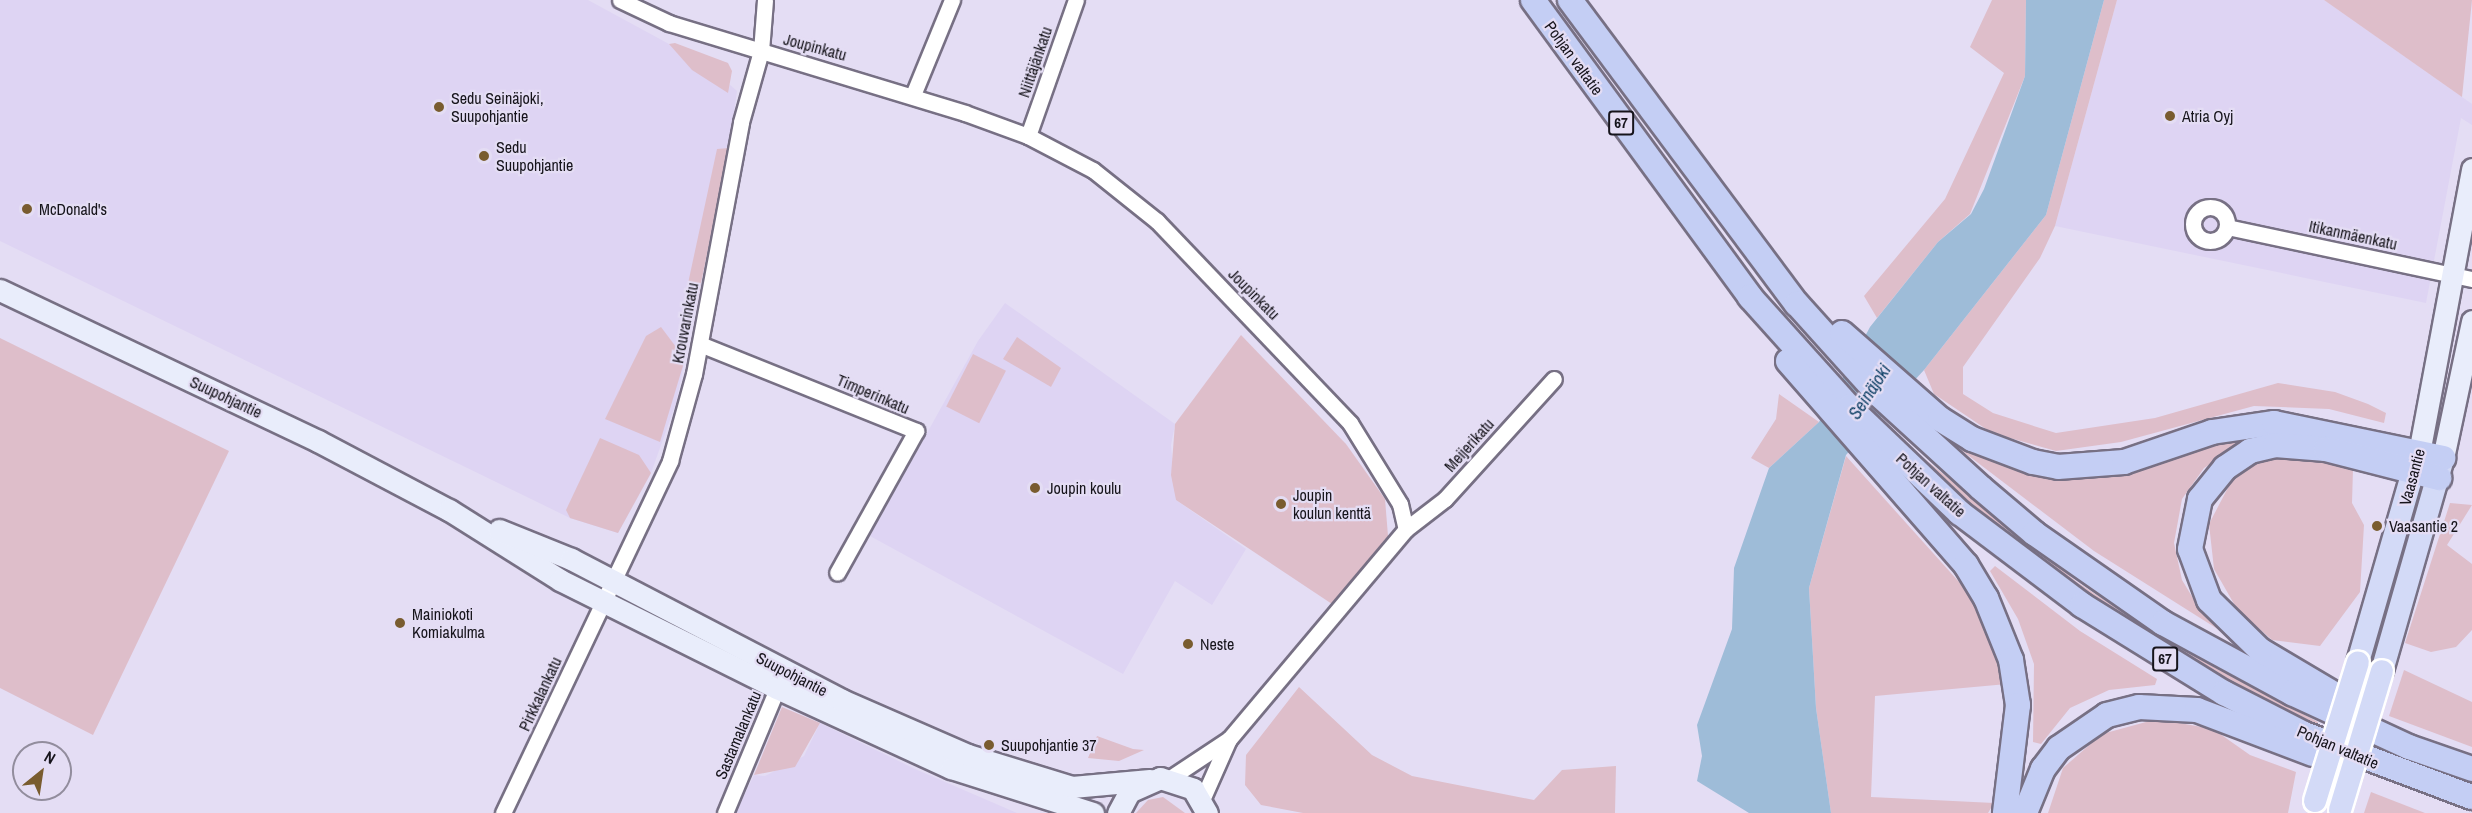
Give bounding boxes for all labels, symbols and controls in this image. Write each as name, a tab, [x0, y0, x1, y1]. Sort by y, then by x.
street label: Pohjan valtatie	[1541, 17, 1607, 99]
street label: Niittäjänkatu	[1014, 24, 1056, 100]
street label: Joupinkatu	[782, 29, 848, 65]
place label: Sedu Seinäjoki, Suupohjantie	[451, 88, 544, 126]
marker: Sedu Seinäjoki, Suupohjantie	[432, 100, 446, 114]
place label: Atria Oyj	[2182, 106, 2233, 126]
marker: Atria Oyj	[2163, 109, 2177, 123]
road number: 67	[1608, 111, 1634, 135]
place label: Sedu Suupohjantie	[496, 137, 573, 175]
marker: Sedu Suupohjantie	[477, 149, 491, 163]
place label: McDonald's	[39, 199, 107, 219]
marker: McDonald's	[20, 202, 34, 216]
street label: Itikanmäenkatu	[2307, 216, 2399, 254]
street label: Joupinkatu	[1225, 265, 1283, 323]
street label: Krouvarinkatu	[668, 281, 702, 365]
water label: Seinäjoki	[1844, 360, 1896, 424]
street label: Timperinkatu	[834, 370, 912, 418]
street label: Suupohjantie	[187, 372, 265, 422]
street label: Meijerikatu	[1440, 414, 1498, 476]
street label: Vaasantie	[2395, 446, 2429, 508]
street label: Pohjan valtatie	[1892, 449, 1970, 521]
place label: Joupin koulu	[1047, 478, 1121, 498]
marker: Joupin koulu	[1028, 481, 1042, 495]
place label: Joupin koulun kenttä	[1293, 485, 1371, 523]
marker: Joupin koulun kenttä	[1274, 497, 1288, 511]
place label: Vaasantie 2	[2389, 516, 2458, 536]
marker: Vaasantie 2	[2370, 519, 2384, 533]
place label: Mainiokoti Komiakulma	[412, 604, 485, 642]
marker: Mainiokoti Komiakulma	[393, 616, 407, 630]
place label: Neste	[1200, 634, 1234, 654]
marker: Neste	[1181, 637, 1195, 651]
road number: 67	[2152, 647, 2178, 671]
street label: Suupohjantie	[753, 648, 831, 700]
street label: Pirkkalankatu	[515, 654, 565, 734]
street label: Sastamalankatu	[711, 688, 765, 782]
street label: Pohjan valtatie	[2294, 721, 2382, 773]
place label: Suupohjantie 37	[1001, 735, 1097, 755]
marker: Suupohjantie 37	[982, 738, 996, 752]
north arrow	[12, 741, 72, 801]
text: N	[40, 745, 60, 769]

